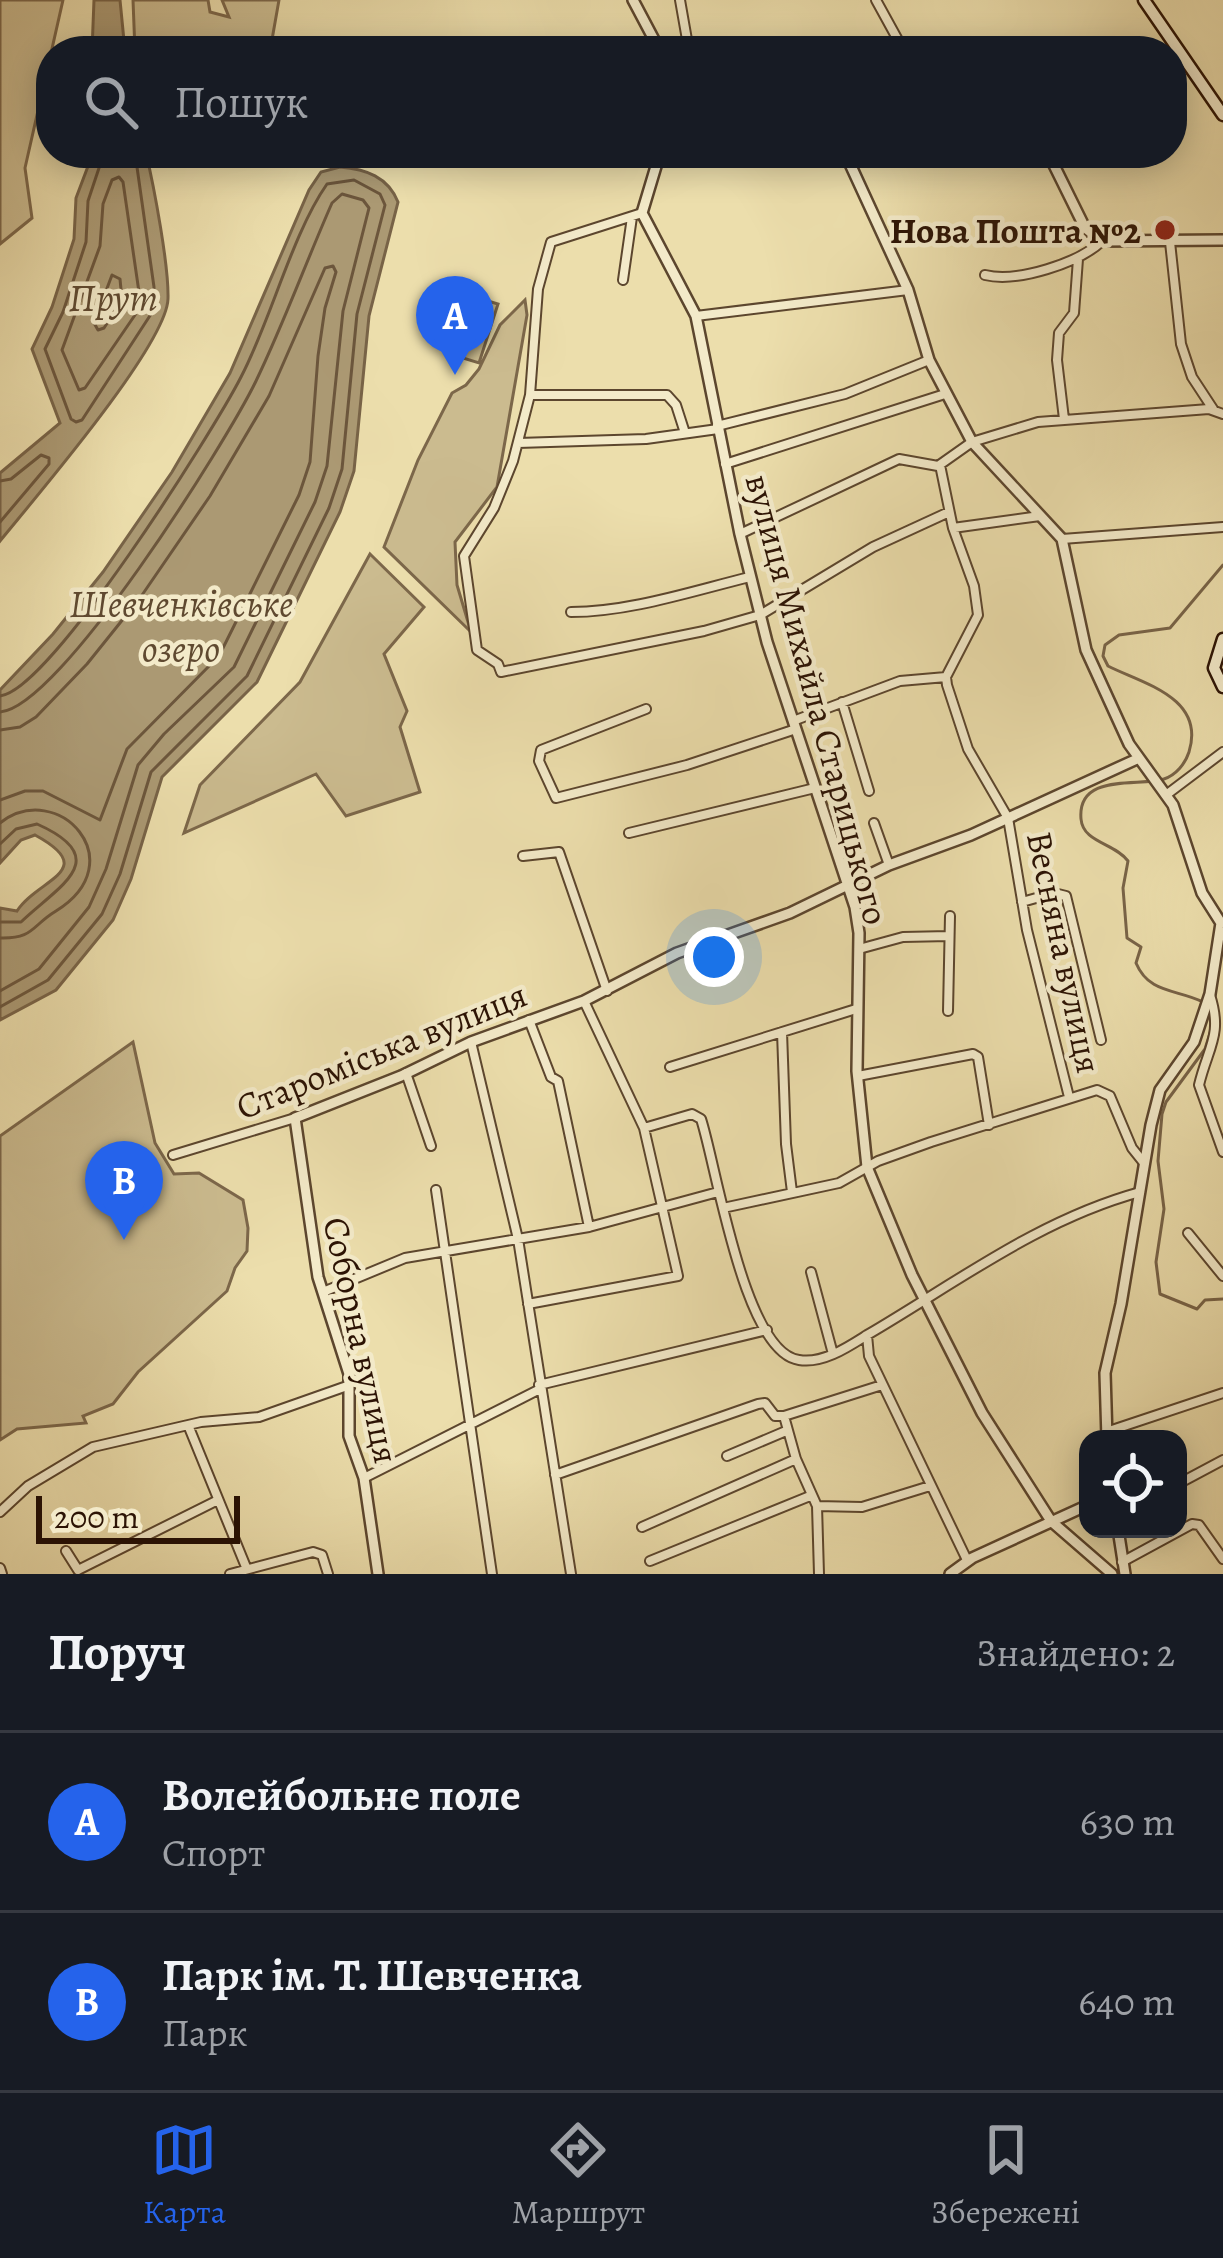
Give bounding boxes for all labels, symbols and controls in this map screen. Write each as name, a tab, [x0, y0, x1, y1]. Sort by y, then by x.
search box	[36, 36, 1187, 168]
icon: search	[78, 69, 144, 135]
text: Пошук	[174, 71, 308, 133]
place label: Нова Пошта №2	[890, 206, 1141, 255]
marker: Нова Пошта №2	[1152, 217, 1178, 243]
water label: Прут	[68, 271, 158, 324]
pin: A	[416, 276, 494, 375]
street label: вулиця Михайла Старицького	[734, 468, 901, 930]
water label: Шевченківське озеро	[69, 577, 293, 675]
street label: Весняна вулиця	[1015, 827, 1114, 1077]
your location	[684, 927, 744, 987]
street label: Староміська вулиця	[229, 970, 534, 1131]
pin: B	[85, 1141, 163, 1240]
street label: Соборна вулиця	[311, 1212, 412, 1468]
map controls	[1079, 1430, 1187, 1538]
button: locate	[1079, 1430, 1187, 1538]
scale bar	[36, 1490, 240, 1543]
text: 200 m	[54, 1494, 139, 1539]
text: Поруч	[48, 1617, 186, 1687]
text: Знайдено: 2	[976, 1626, 1175, 1679]
text: Волейбольне поле	[162, 1764, 521, 1826]
text: A	[75, 1795, 99, 1848]
text: 630 m	[1080, 1795, 1175, 1848]
text: Спорт	[162, 1826, 265, 1879]
text: Парк ім. Т. Шевченка	[162, 1944, 582, 2006]
text: B	[75, 1975, 99, 2028]
text: 640 m	[1078, 1975, 1175, 2028]
text: Парк	[162, 2006, 248, 2059]
tab: Карта	[143, 2117, 226, 2234]
tab: Маршрут	[512, 2117, 645, 2234]
tab: Збережені	[931, 2117, 1080, 2234]

